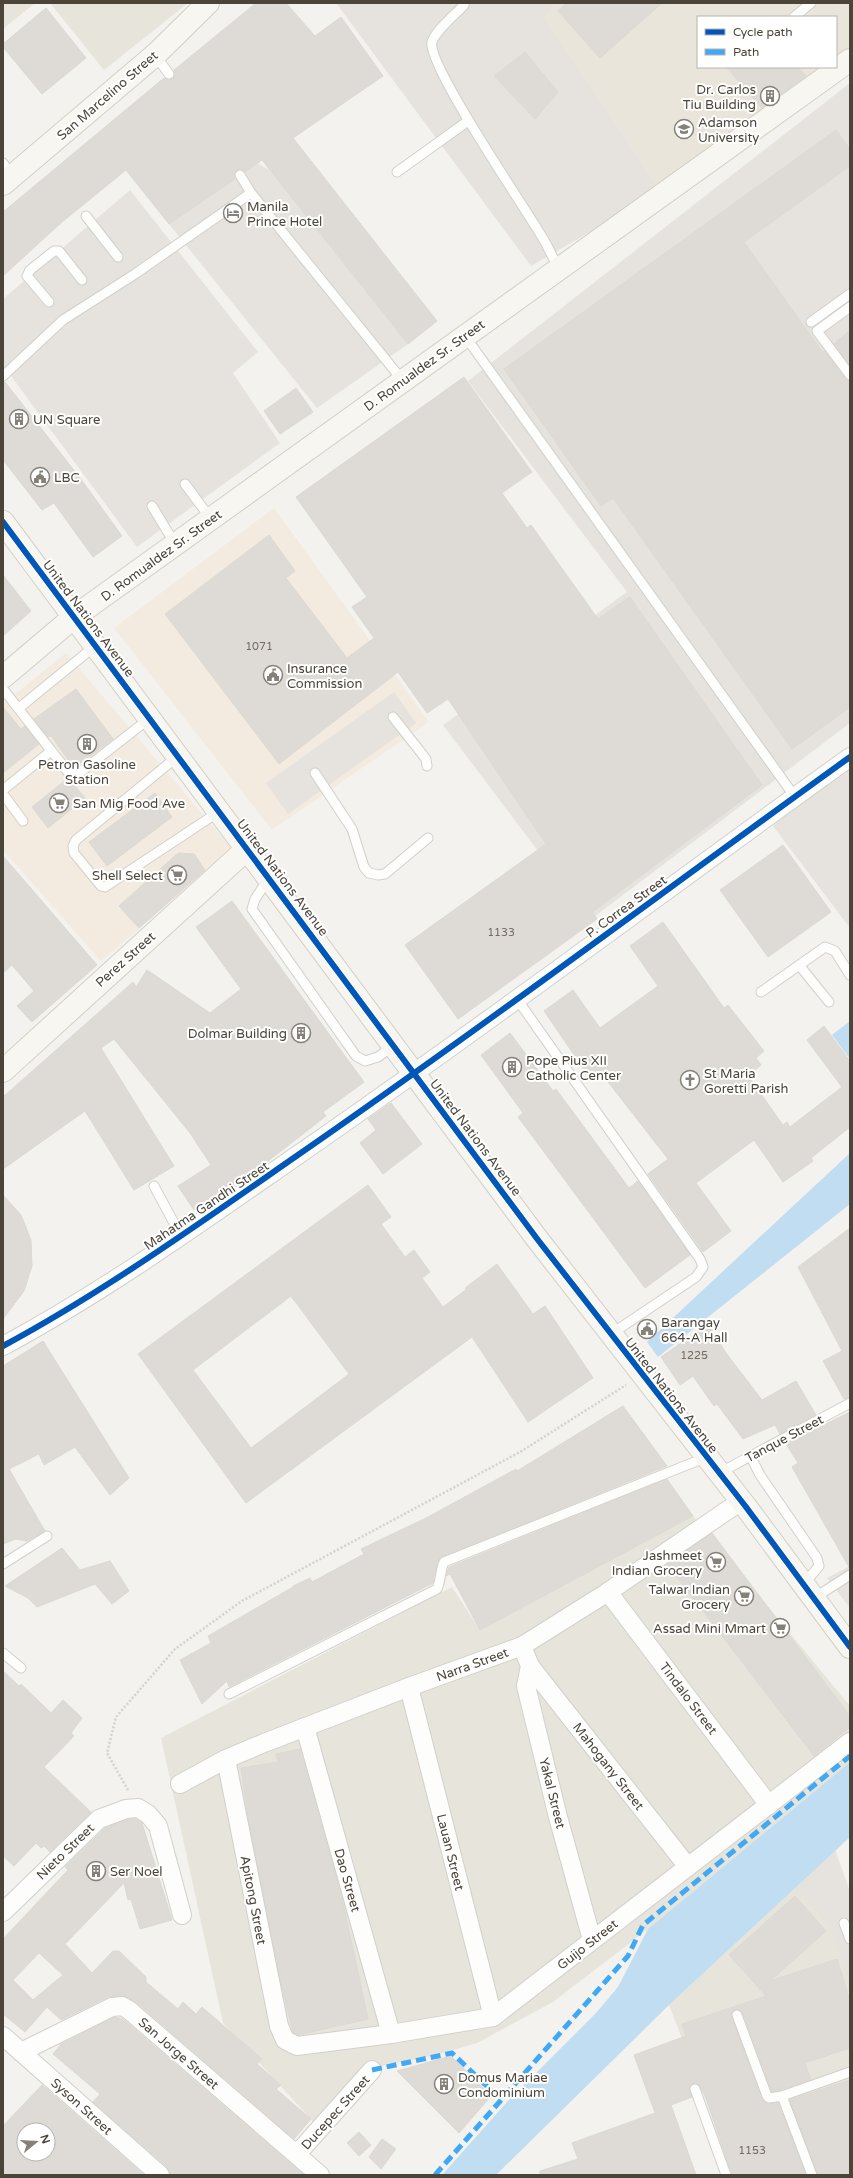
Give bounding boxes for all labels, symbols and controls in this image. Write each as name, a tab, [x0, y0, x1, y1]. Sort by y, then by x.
legend	[697, 16, 837, 68]
text: Cycle path	[733, 25, 792, 39]
text: Path	[733, 45, 759, 59]
street label: San Marcelino Street	[54, 48, 161, 144]
place label: Dr. Carlos Tiu Building	[683, 82, 756, 113]
building icon: Dr. Carlos Tiu Building	[759, 85, 781, 107]
place label: Adamson University	[698, 115, 759, 146]
school or university icon: Adamson University	[673, 118, 695, 140]
place label: Manila Prince Hotel	[247, 199, 322, 230]
hotel icon: Manila Prince Hotel	[222, 202, 244, 224]
street label: D. Romualdez Sr. Street	[361, 317, 488, 415]
building icon: UN Square	[8, 408, 30, 430]
place label: UN Square	[33, 412, 100, 428]
public building icon: LBC	[29, 466, 51, 488]
place label: LBC	[54, 470, 80, 486]
street label: D. Romualdez Sr. Street	[98, 507, 225, 605]
street label: United Nations Avenue	[39, 557, 137, 680]
house number: 1071	[245, 640, 273, 653]
place label: Insurance Commission	[287, 661, 362, 692]
public building icon: Insurance Commission	[262, 664, 284, 686]
building icon: Petron Gasoline Station	[76, 733, 98, 755]
place label: Petron Gasoline Station	[38, 757, 136, 788]
supermarket icon: San Mig Food Ave	[48, 792, 70, 814]
place label: San Mig Food Ave	[73, 796, 185, 812]
street label: United Nations Avenue	[233, 816, 331, 939]
supermarket icon: Shell Select	[166, 864, 188, 886]
place label: Shell Select	[92, 868, 163, 884]
street label: P. Correa Street	[583, 872, 670, 942]
house number: 1133	[487, 926, 515, 939]
street label: Perez Street	[92, 929, 159, 991]
building icon: Dolmar Building	[290, 1022, 312, 1044]
place label: Dolmar Building	[188, 1026, 287, 1042]
place label: Pope Pius XII Catholic Center	[526, 1053, 621, 1084]
building icon: Pope Pius XII Catholic Center	[501, 1056, 523, 1078]
place label: St Maria Goretti Parish	[704, 1066, 789, 1097]
church icon: St Maria Goretti Parish	[679, 1069, 701, 1091]
street label: United Nations Avenue	[426, 1076, 524, 1199]
street label: Mahatma Gandhi Street	[141, 1158, 272, 1254]
place label: Barangay 664-A Hall	[661, 1315, 727, 1346]
public building icon: Barangay 664-A Hall	[636, 1318, 658, 1340]
street label: United Nations Avenue	[621, 1335, 721, 1457]
house number: 1225	[680, 1349, 708, 1362]
street label: Tanque Street	[743, 1412, 826, 1466]
place label: Jashmeet Indian Grocery	[612, 1548, 702, 1579]
supermarket icon: Jashmeet Indian Grocery	[705, 1551, 727, 1573]
place label: Talwar Indian Grocery	[649, 1582, 730, 1613]
supermarket icon: Talwar Indian Grocery	[733, 1585, 755, 1607]
supermarket icon: Assad Mini Mmart	[769, 1617, 791, 1639]
place label: Assad Mini Mmart	[653, 1621, 766, 1637]
street label: Narra Street	[434, 1644, 511, 1685]
street label: Tindalo Street	[656, 1659, 721, 1738]
street label: Mahogany Street	[569, 1720, 647, 1814]
street label: Yakal Street	[535, 1756, 569, 1830]
street label: Lauan Street	[433, 1812, 467, 1892]
street label: Nieto Street	[33, 1820, 98, 1883]
street label: Dao Street	[330, 1847, 364, 1914]
street label: Apitong Street	[237, 1854, 270, 1946]
building icon: Ser Noel	[85, 1860, 107, 1882]
place label: Ser Noel	[110, 1864, 162, 1880]
street label: Guijo Street	[554, 1916, 621, 1973]
street label: San Jorge Street	[135, 2014, 222, 2093]
place label: Domus Mariae Condominium	[458, 2070, 548, 2101]
street label: Ducepec Street	[298, 2072, 373, 2153]
building icon: Domus Mariae Condominium	[433, 2073, 455, 2095]
street label: Syson Street	[47, 2075, 115, 2139]
north arrow	[16, 2122, 56, 2162]
text: N	[37, 2133, 53, 2145]
house number: 1153	[738, 2144, 766, 2157]

